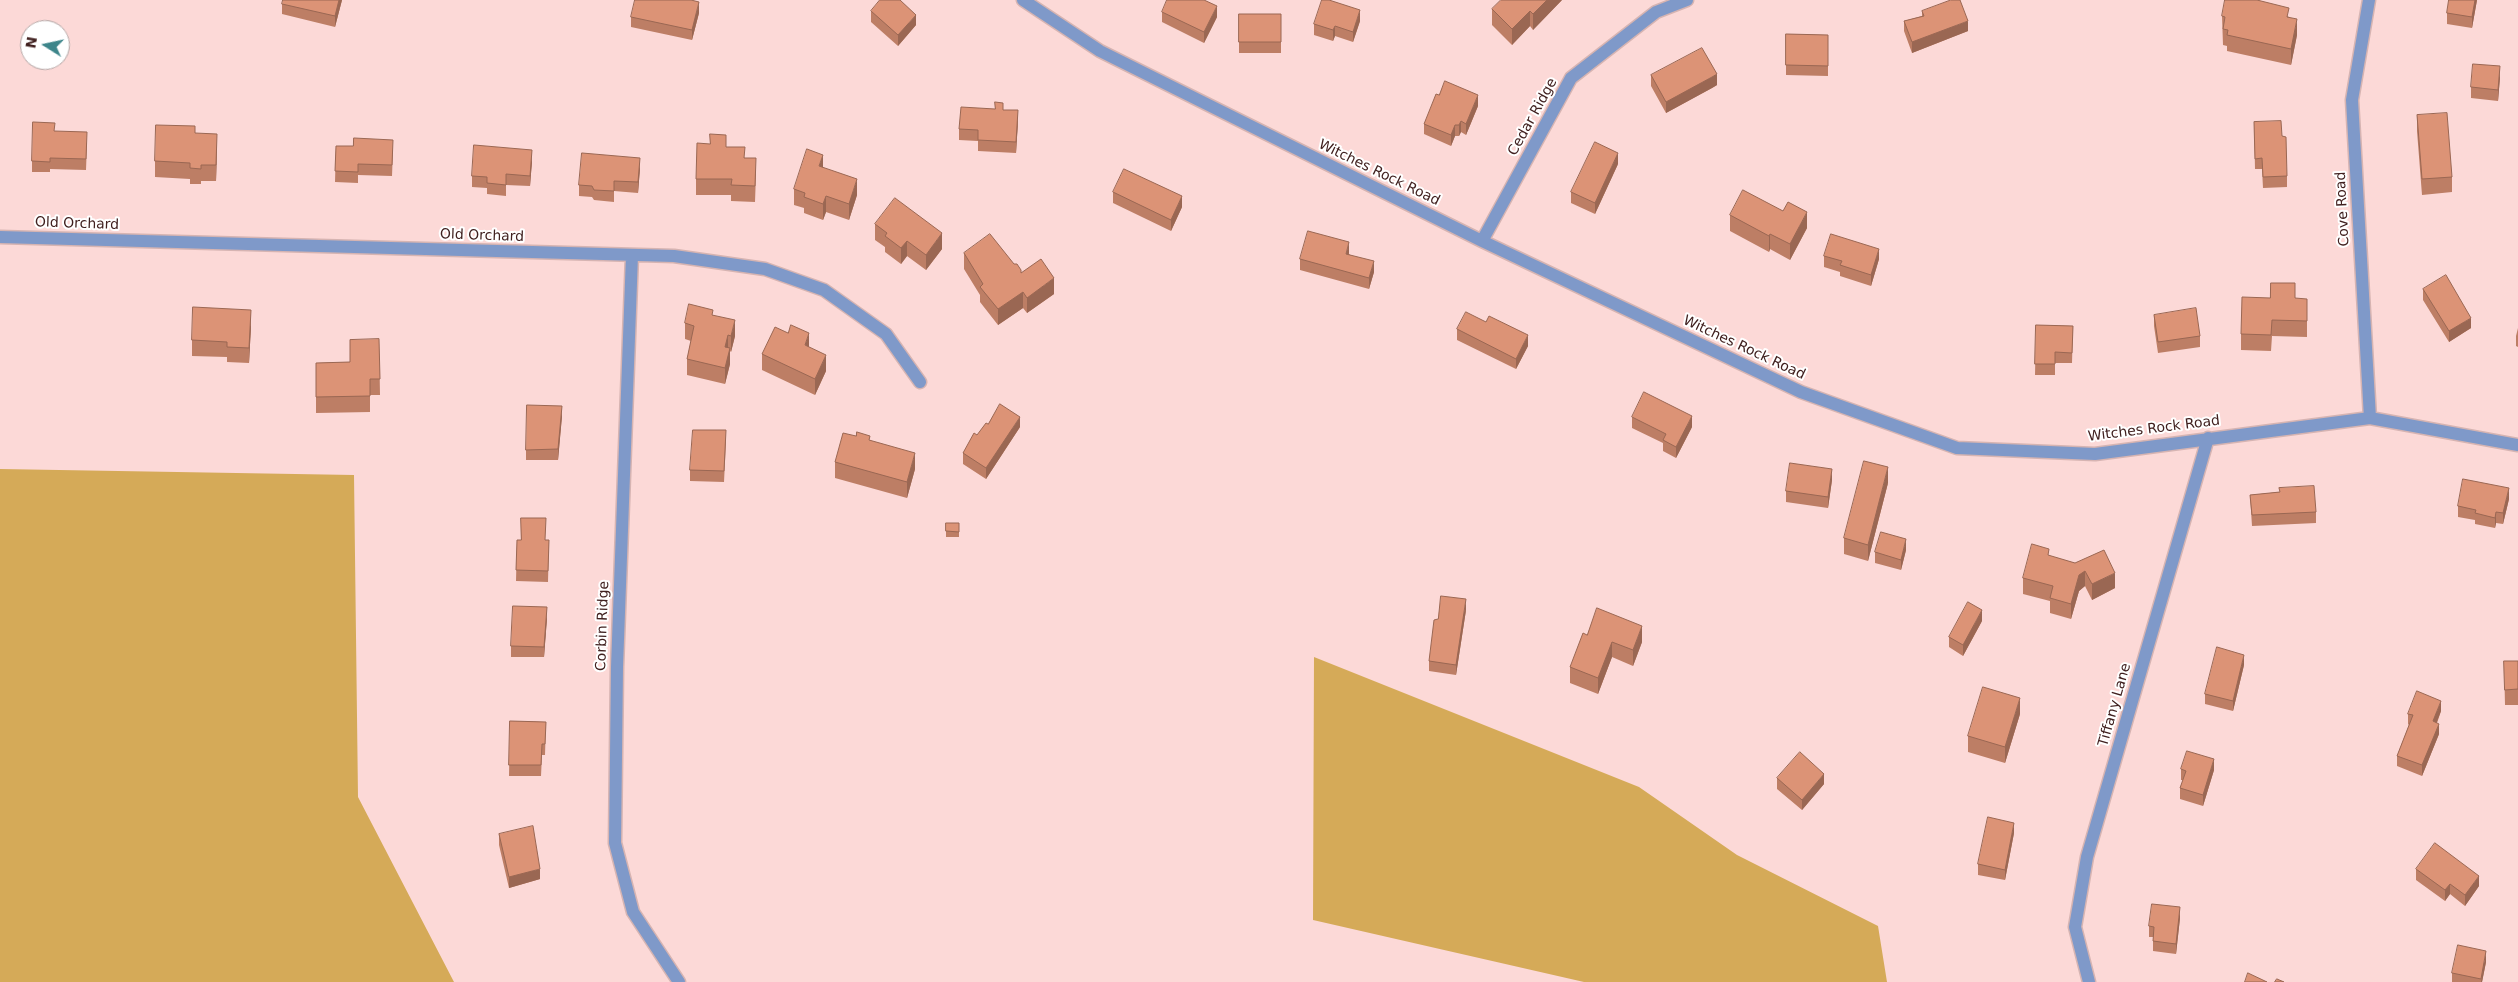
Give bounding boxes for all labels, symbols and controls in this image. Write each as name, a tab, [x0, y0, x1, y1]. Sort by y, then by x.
north arrow	[20, 20, 70, 70]
text: N	[22, 35, 40, 50]
street label: Cedar Ridge	[1505, 75, 1561, 159]
street label: Witches Rock Road	[1316, 136, 1442, 210]
street label: Cove Road	[2333, 171, 2353, 247]
street label: Old Orchard	[35, 214, 119, 234]
street label: Old Orchard	[440, 226, 524, 246]
street label: Witches Rock Road	[1680, 312, 1808, 384]
street label: Witches Rock Road	[2087, 413, 2221, 445]
street label: Corbin Ridge	[593, 581, 613, 671]
street label: Tiffany Lane	[2095, 661, 2135, 749]

